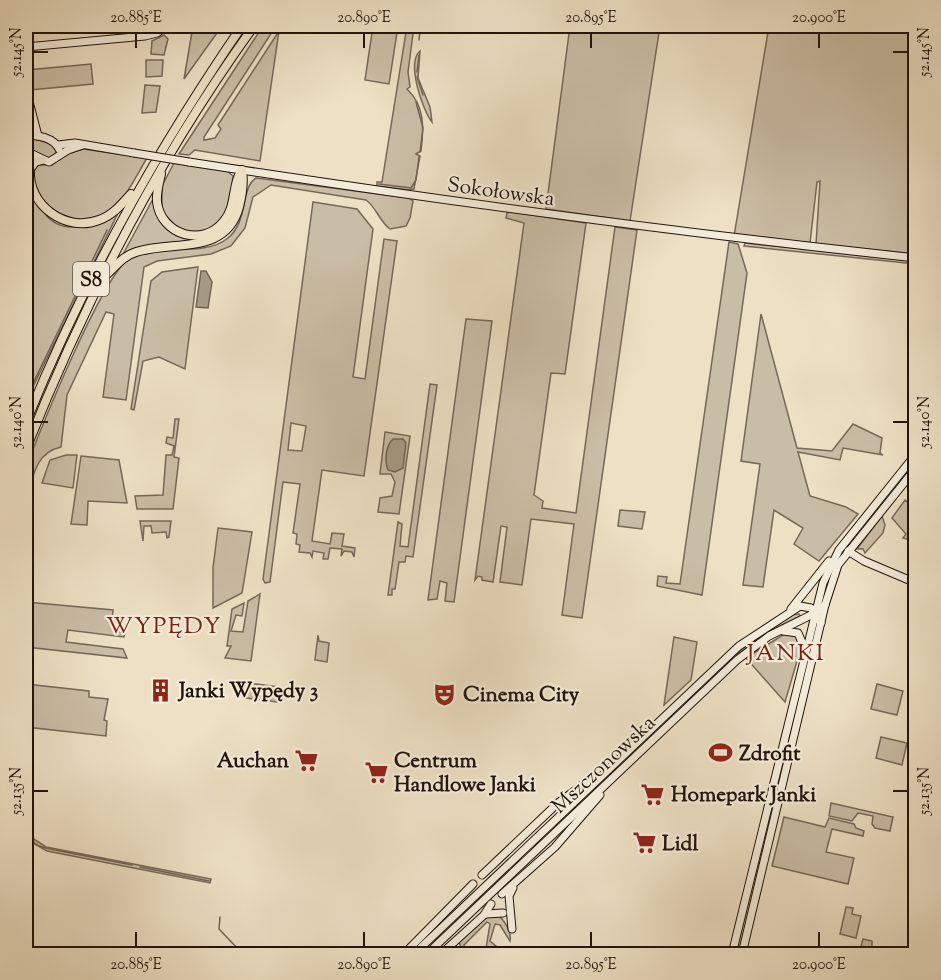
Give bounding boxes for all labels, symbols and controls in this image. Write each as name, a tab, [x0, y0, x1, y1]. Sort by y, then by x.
text: 20.885°E	[110, 8, 162, 29]
text: 20.890°E	[337, 8, 391, 29]
text: 20.895°E	[565, 8, 617, 29]
text: 20.900°E	[792, 8, 846, 29]
text: 52.145°N	[7, 27, 28, 78]
text: 52.145°N	[915, 27, 936, 78]
street label: Sokołowska	[445, 171, 557, 215]
road number: S8	[73, 262, 109, 296]
text: 52.140°N	[7, 396, 28, 449]
text: 52.140°N	[915, 396, 936, 449]
district label: WYPĘDY	[106, 610, 222, 644]
district label: JANKI	[745, 637, 825, 671]
building icon: Janki Wypędy 3	[148, 677, 174, 703]
place label: Janki Wypędy 3	[177, 677, 318, 707]
theatre icon: Cinema City	[432, 681, 458, 707]
place label: Cinema City	[463, 681, 580, 711]
street label: Mszczonowska	[546, 709, 663, 822]
sports icon: Zdrofit	[708, 740, 734, 766]
place label: Zdrofit	[739, 740, 801, 770]
place label: Auchan	[217, 747, 290, 777]
supermarket icon: Auchan	[294, 747, 320, 773]
place label: Centrum Handlowe Janki	[394, 747, 536, 801]
supermarket icon: Centrum Handlowe Janki	[363, 759, 389, 785]
text: 52.135°N	[7, 767, 28, 816]
text: 52.135°N	[915, 767, 936, 816]
supermarket icon: Homepark Janki	[640, 781, 666, 807]
place label: Homepark Janki	[671, 781, 816, 811]
supermarket icon: Lidl	[631, 830, 657, 856]
place label: Lidl	[662, 830, 698, 860]
text: 20.885°E	[110, 955, 162, 976]
text: 20.890°E	[337, 955, 391, 976]
text: 20.895°E	[565, 955, 617, 976]
text: 20.900°E	[792, 955, 846, 976]

